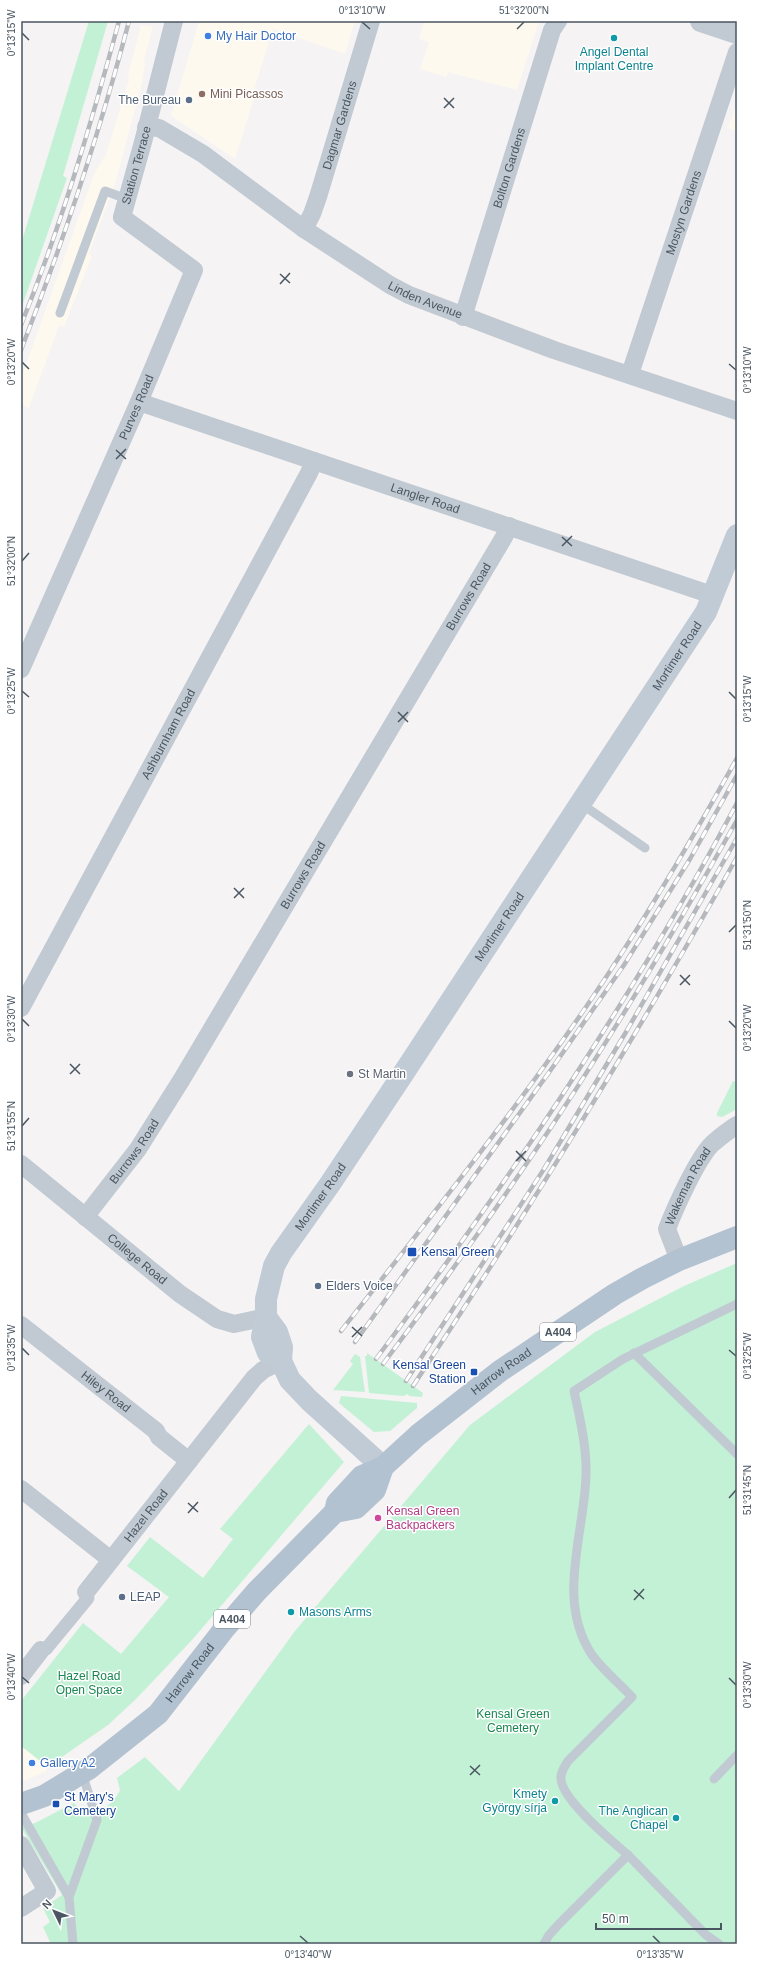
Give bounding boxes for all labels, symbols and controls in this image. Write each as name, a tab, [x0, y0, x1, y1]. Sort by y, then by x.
text: 0°13'10"W	[339, 5, 386, 16]
text: 51°32'00"N	[499, 5, 549, 16]
text: 0°13'15"W	[6, 9, 17, 56]
place label: My Hair Doctor	[216, 29, 296, 43]
marker: My Hair Doctor	[203, 31, 213, 41]
marker: Angel Dental Implant Centre	[609, 33, 619, 43]
place label: Angel Dental Implant Centre	[575, 45, 654, 73]
street label: Dagmar Gardens	[320, 79, 360, 171]
place label: Mini Picassos	[210, 87, 283, 101]
marker: Mini Picassos	[197, 89, 207, 99]
place label: The Bureau	[118, 93, 181, 107]
marker: The Bureau	[184, 95, 194, 105]
street label: Station Terrace	[119, 124, 154, 206]
street label: Bolton Gardens	[490, 126, 528, 210]
street label: Mostyn Gardens	[663, 169, 704, 257]
street label: Linden Avenue	[386, 278, 465, 322]
text: 0°13'20"W	[6, 338, 17, 385]
text: 0°13'10"W	[742, 346, 753, 393]
street label: Purves Road	[116, 373, 157, 442]
street label: Langler Road	[389, 480, 462, 517]
text: 51°32'00"N	[6, 536, 17, 586]
street label: Burrows Road	[443, 560, 494, 633]
street label: Mortimer Road	[650, 619, 705, 693]
text: 0°13'25"W	[6, 667, 17, 714]
text: 0°13'15"W	[742, 675, 753, 722]
street label: Ashburnham Road	[138, 687, 198, 782]
street label: Burrows Road	[278, 839, 329, 911]
street label: Mortimer Road	[472, 890, 527, 964]
text: 51°31'50"N	[742, 900, 753, 950]
text: 0°13'30"W	[6, 995, 17, 1042]
text: 0°13'20"W	[742, 1004, 753, 1051]
place label: St Martin	[358, 1067, 406, 1081]
marker: St Martin	[345, 1069, 355, 1079]
text: 51°31'55"N	[6, 1101, 17, 1151]
street label: Burrows Road	[106, 1117, 162, 1187]
street label: Wakeman Road	[662, 1144, 714, 1227]
street label: Mortimer Road	[292, 1160, 349, 1234]
street label: College Road	[104, 1230, 170, 1287]
place label: Kensal Green	[421, 1245, 494, 1259]
marker: Kensal Green	[406, 1246, 418, 1258]
place label: Elders Voice	[326, 1279, 393, 1293]
marker: Elders Voice	[313, 1281, 323, 1291]
road number: A404	[540, 1323, 576, 1341]
text: 0°13'35"W	[6, 1324, 17, 1371]
text: 0°13'25"W	[742, 1332, 753, 1379]
street label: Harrow Road	[468, 1345, 534, 1398]
place label: Kensal Green Station	[393, 1358, 466, 1386]
marker: Kensal Green Station	[469, 1367, 479, 1377]
street label: Hiley Road	[79, 1368, 133, 1415]
text: 51°31'45"N	[742, 1465, 753, 1515]
street label: Hazel Road	[121, 1487, 171, 1545]
place label: Kensal Green Backpackers	[386, 1504, 459, 1532]
marker: Kensal Green Backpackers	[373, 1513, 383, 1523]
place label: LEAP	[130, 1590, 161, 1604]
marker: LEAP	[117, 1592, 127, 1602]
place label: Masons Arms	[299, 1605, 372, 1619]
marker: Masons Arms	[286, 1607, 296, 1617]
road number: A404	[214, 1610, 250, 1628]
street label: Harrow Road	[163, 1641, 217, 1705]
text: 0°13'40"W	[6, 1653, 17, 1700]
text: 0°13'30"W	[742, 1661, 753, 1708]
park label: Hazel Road Open Space	[56, 1669, 123, 1697]
park label: Kensal Green Cemetery	[476, 1707, 550, 1735]
place label: Gallery A2	[40, 1756, 96, 1770]
marker: Gallery A2	[27, 1758, 37, 1768]
place label: Kmety György sírja	[482, 1787, 547, 1815]
place label: St Mary's Cemetery	[64, 1790, 116, 1818]
marker: Kmety György sírja	[550, 1796, 560, 1806]
marker: St Mary's Cemetery	[51, 1799, 61, 1809]
place label: The Anglican Chapel	[599, 1804, 668, 1832]
marker: The Anglican Chapel	[671, 1813, 681, 1823]
north arrow	[34, 1891, 74, 1931]
text: N	[40, 1897, 54, 1911]
scale bar	[596, 1905, 721, 1931]
text: 50 m	[602, 1912, 629, 1926]
text: 0°13'40"W	[285, 1949, 332, 1960]
text: 0°13'35"W	[637, 1949, 684, 1960]

